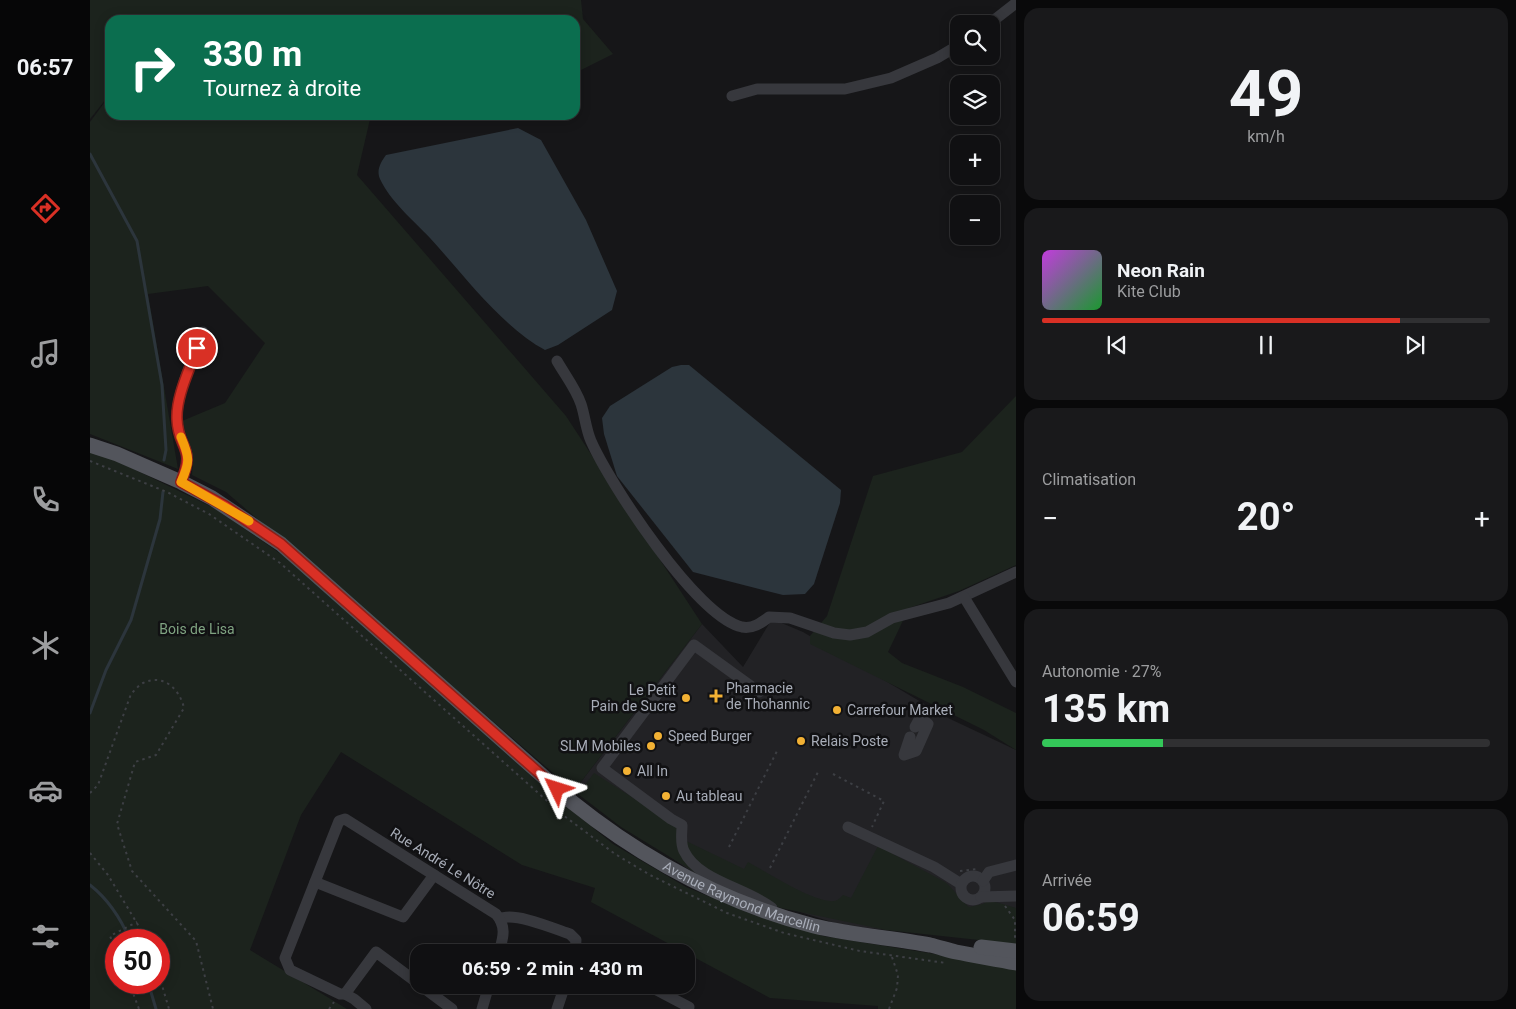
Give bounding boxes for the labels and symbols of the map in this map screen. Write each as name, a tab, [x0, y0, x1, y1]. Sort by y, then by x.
pin	[176, 327, 218, 369]
park label: Bois de Lisa	[159, 621, 235, 637]
place label: Pharmacie de Thohannic	[726, 680, 810, 712]
place label: Le Petit Pain de Sucre	[591, 682, 676, 714]
marker: Pharmacie de Thohannic	[710, 690, 722, 702]
marker: Le Petit Pain de Sucre	[680, 692, 692, 704]
place label: Carrefour Market	[847, 702, 953, 718]
marker: Carrefour Market	[831, 704, 843, 716]
place label: Speed Burger	[668, 728, 752, 744]
marker: Speed Burger	[652, 730, 664, 742]
place label: Relais Poste	[811, 733, 888, 749]
marker: Relais Poste	[795, 735, 807, 747]
place label: SLM Mobiles	[560, 738, 641, 754]
marker: SLM Mobiles	[645, 740, 657, 752]
position arrow	[530, 762, 582, 814]
place label: All In	[637, 763, 668, 779]
marker: All In	[621, 765, 633, 777]
place label: Au tableau	[676, 788, 742, 804]
marker: Au tableau	[660, 790, 672, 802]
street label: Rue André Le Nôtre	[388, 824, 498, 902]
street label: Avenue Raymond Marcellin	[660, 858, 822, 935]
speed limit sign: 50	[105, 929, 170, 994]

